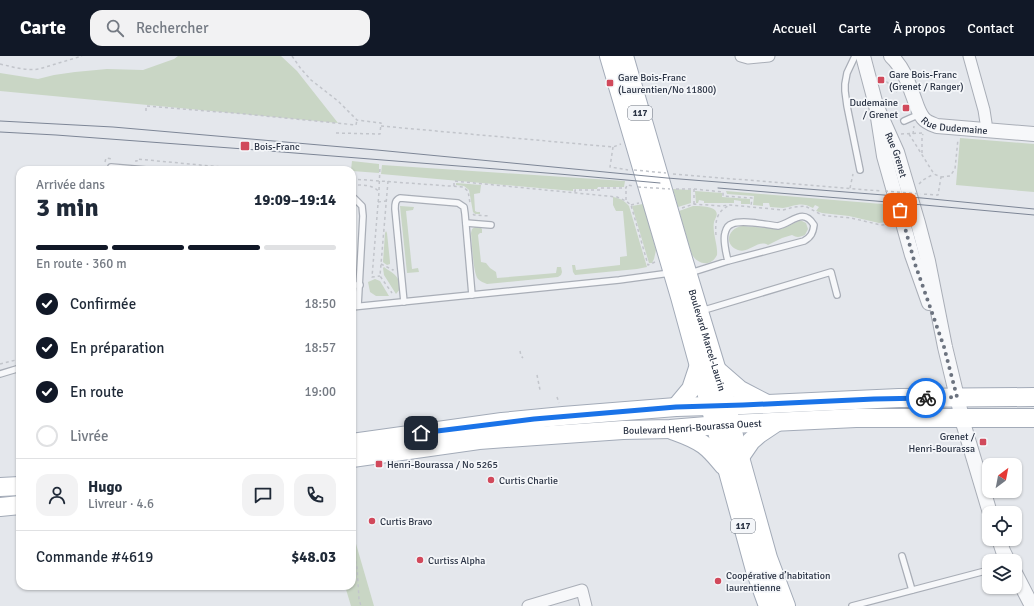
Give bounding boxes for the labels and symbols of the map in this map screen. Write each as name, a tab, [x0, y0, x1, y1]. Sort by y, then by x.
place label: Gare Bois-Franc (Grenet / Ranger)	[889, 69, 964, 93]
place label: Gare Bois-Franc (Laurentien/No 11800)	[618, 72, 716, 96]
marker: Gare Bois-Franc (Grenet / Ranger)	[876, 75, 886, 85]
marker: Gare Bois-Franc (Laurentien/No 11800)	[605, 78, 615, 88]
place label: Dudemaine / Grenet	[850, 97, 898, 121]
marker: Dudemaine / Grenet	[901, 103, 911, 113]
road number: 117	[628, 106, 652, 120]
street label: Rue Dudemaine	[918, 115, 988, 137]
street label: Rue Grenet	[882, 131, 909, 180]
marker: Bois-Franc	[239, 140, 251, 152]
place label: Bois-Franc	[254, 141, 300, 153]
pin	[883, 193, 917, 227]
street label: Boulevard Marcel-Laurin	[686, 288, 728, 393]
courier	[906, 378, 946, 418]
pin	[404, 416, 438, 450]
street label: Boulevard Henri-Bourassa Ouest	[623, 418, 762, 437]
place label: Grenet / Henri-Bourassa	[909, 431, 976, 455]
marker: Grenet / Henri-Bourassa	[978, 437, 988, 447]
north arrow	[982, 458, 1022, 498]
marker: Henri-Bourassa / No 5265	[374, 459, 384, 469]
place label: Henri-Bourassa / No 5265	[387, 459, 498, 471]
marker: Curtis Charlie	[486, 475, 496, 485]
place label: Curtis Charlie	[499, 475, 558, 487]
marker: Curtis Bravo	[367, 516, 377, 526]
place label: Curtis Bravo	[380, 516, 432, 528]
road number: 117	[731, 519, 755, 533]
marker: Curtiss Alpha	[415, 555, 425, 565]
place label: Curtiss Alpha	[428, 555, 485, 567]
place label: Coopérative d’habitation laurentienne	[726, 570, 830, 594]
marker: Coopérative d’habitation laurentienne	[713, 576, 723, 586]

